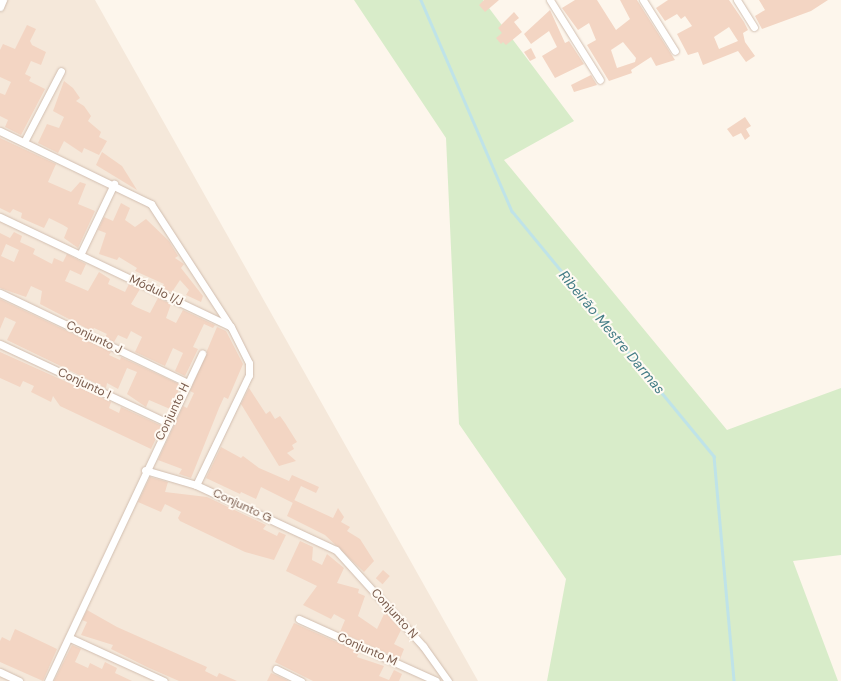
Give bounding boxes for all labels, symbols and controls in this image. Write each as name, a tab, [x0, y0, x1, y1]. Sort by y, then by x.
water label: Ribeirão Mestre Darmas	[556, 267, 668, 397]
street label: Módulo I/J	[127, 272, 185, 310]
street label: Conjunto J	[64, 318, 124, 358]
street label: Conjunto I	[55, 365, 113, 403]
street label: Conjunto H	[153, 381, 193, 443]
street label: Conjunto G	[210, 486, 274, 526]
street label: Conjunto N	[368, 586, 420, 642]
street label: Conjunto M	[335, 630, 399, 670]

